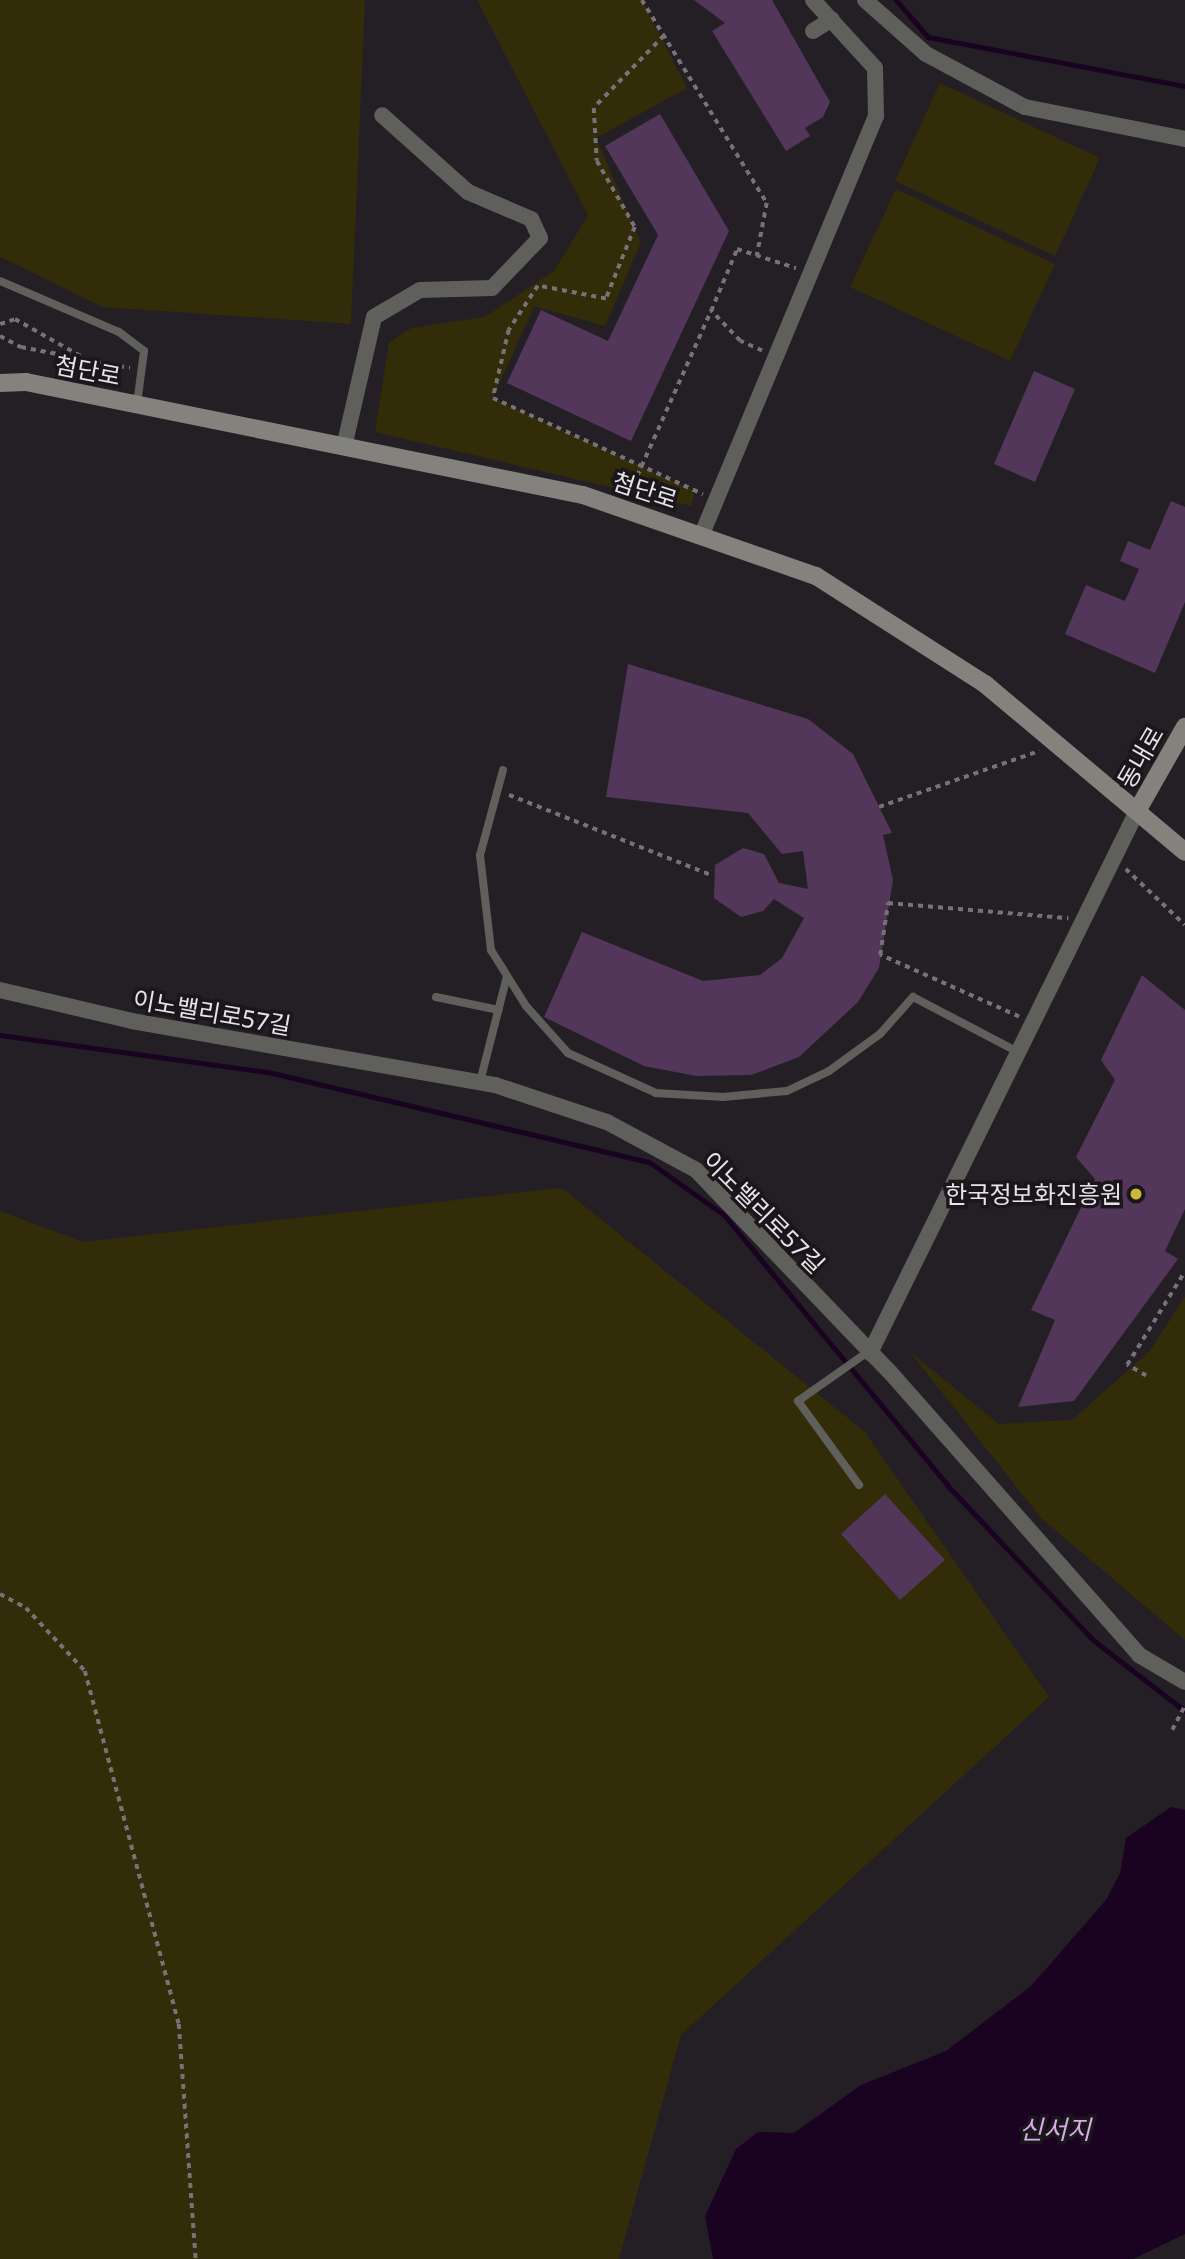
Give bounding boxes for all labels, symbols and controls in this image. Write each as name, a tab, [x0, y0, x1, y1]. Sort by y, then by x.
street label: 첨단로	[53, 350, 123, 390]
street label: 첨단로	[609, 466, 681, 514]
street label: 동내로	[1111, 721, 1169, 793]
street label: 이노밸리로57길	[131, 984, 293, 1040]
street label: 이노밸리로57길	[697, 1145, 831, 1279]
place label: 한국정보화진흥원	[945, 1180, 1122, 1208]
marker: 한국정보화진흥원	[1128, 1186, 1144, 1202]
water label: 신서지	[1019, 2114, 1091, 2146]

